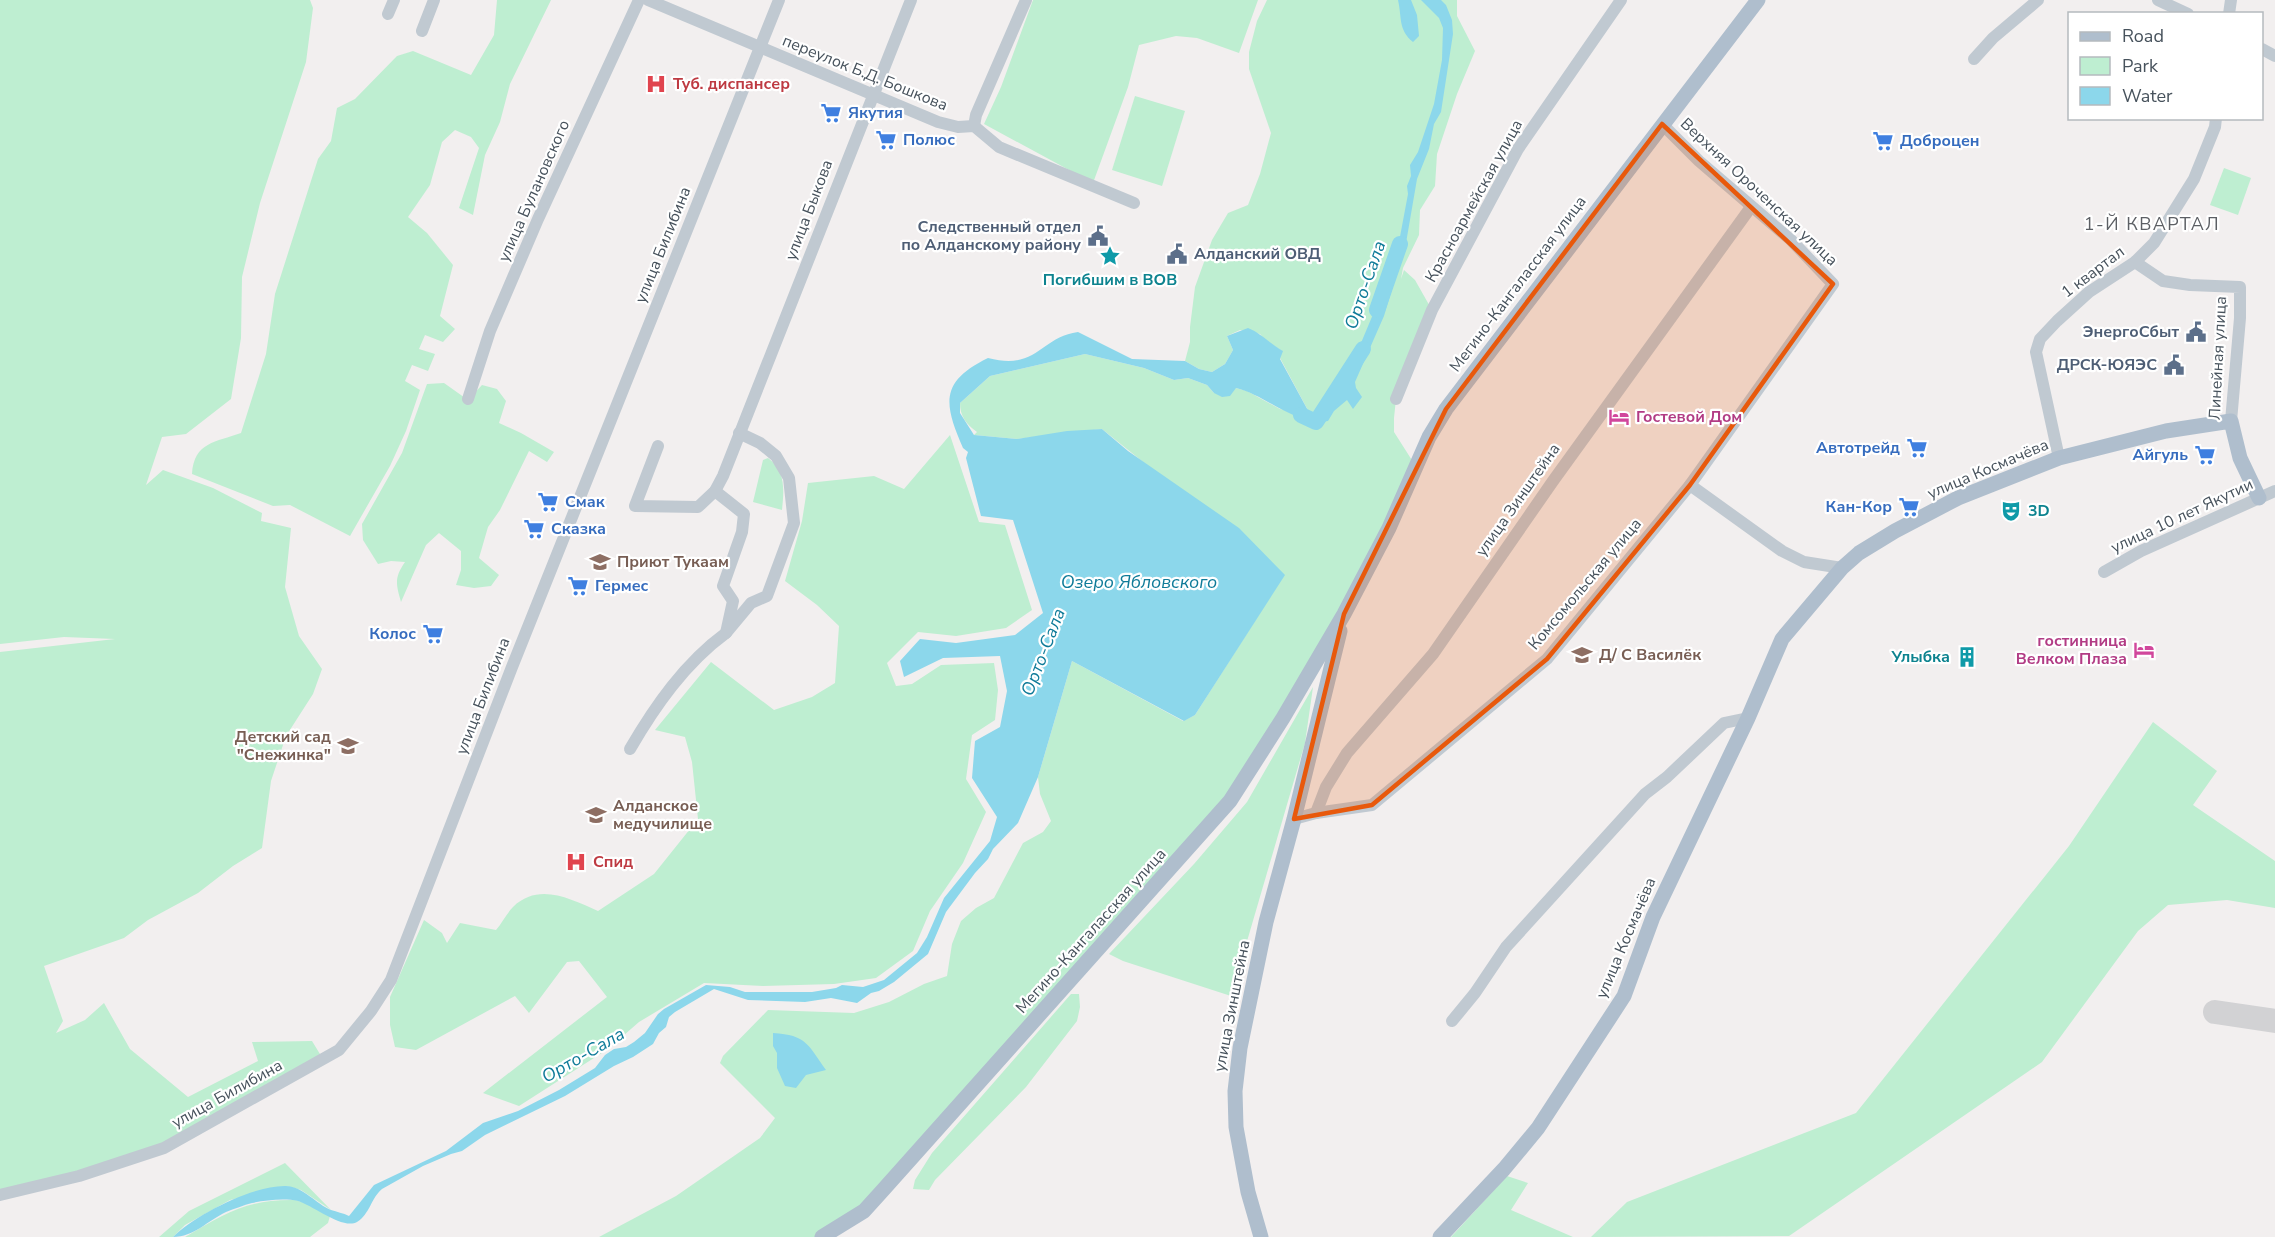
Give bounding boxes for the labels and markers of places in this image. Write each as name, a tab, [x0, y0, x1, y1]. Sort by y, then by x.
hospital icon: Туб. диспансер	[644, 72, 668, 96]
place label: Туб. диспансер	[673, 73, 790, 95]
supermarket icon: Якутия	[819, 101, 843, 125]
place label: Якутия	[848, 102, 903, 124]
supermarket icon: Полюс	[874, 128, 898, 152]
place label: Полюс	[903, 129, 955, 151]
supermarket icon: Доброцен	[1871, 129, 1895, 153]
place label: Доброцен	[1900, 130, 1980, 152]
place label: Следственный отдел по Алданскому району	[901, 216, 1081, 256]
public building icon: Следственный отдел по Алданскому району	[1086, 224, 1110, 248]
public building icon: Алданский ОВД	[1165, 242, 1189, 266]
place label: Алданский ОВД	[1194, 243, 1321, 265]
place icon: Погибшим в ВОВ	[1098, 244, 1122, 268]
place label: Погибшим в ВОВ	[1043, 269, 1177, 291]
public building icon: ЭнергоСбыт	[2184, 320, 2208, 344]
place label: ЭнергоСбыт	[2083, 321, 2179, 343]
public building icon: ДРСК-ЮЯЭС	[2162, 353, 2186, 377]
place label: ДРСК-ЮЯЭС	[2057, 354, 2157, 376]
hotel icon: Гостевой Дом	[1607, 405, 1631, 429]
place label: Гостевой Дом	[1636, 406, 1742, 428]
supermarket icon: Автотрейд	[1905, 436, 1929, 460]
place label: Автотрейд	[1816, 437, 1900, 459]
supermarket icon: Айгуль	[2193, 443, 2217, 467]
place label: Айгуль	[2133, 444, 2188, 466]
supermarket icon: Смак	[536, 490, 560, 514]
place label: Смак	[565, 491, 606, 513]
supermarket icon: Кан-Кор	[1897, 495, 1921, 519]
place label: Кан-Кор	[1826, 496, 1892, 518]
theatre icon: 3D	[1999, 499, 2023, 523]
place label: 3D	[2028, 500, 2050, 522]
supermarket icon: Сказка	[522, 517, 546, 541]
place label: Сказка	[551, 518, 606, 540]
school or university icon: Приют Тукаам	[588, 550, 612, 574]
place label: Приют Тукаам	[617, 551, 729, 573]
supermarket icon: Гермес	[566, 574, 590, 598]
place label: Гермес	[595, 575, 649, 597]
supermarket icon: Колос	[421, 622, 445, 646]
place label: Колос	[369, 623, 416, 645]
place label: гостинница Велком Плаза	[2016, 630, 2127, 670]
hotel icon: гостинница Велком Плаза	[2132, 638, 2156, 662]
school or university icon: Д/ С Василёк	[1570, 643, 1594, 667]
place label: Д/ С Василёк	[1599, 644, 1702, 666]
building icon: Улыбка	[1955, 645, 1979, 669]
place label: Улыбка	[1890, 646, 1950, 668]
place label: Детский сад "Снежинка"	[235, 726, 331, 766]
school or university icon: Детский сад "Снежинка"	[336, 734, 360, 758]
place label: Алданское медучилище	[613, 795, 712, 835]
school or university icon: Алданское медучилище	[584, 803, 608, 827]
hospital icon: Спид	[564, 850, 588, 874]
place label: Спид	[593, 851, 633, 873]

